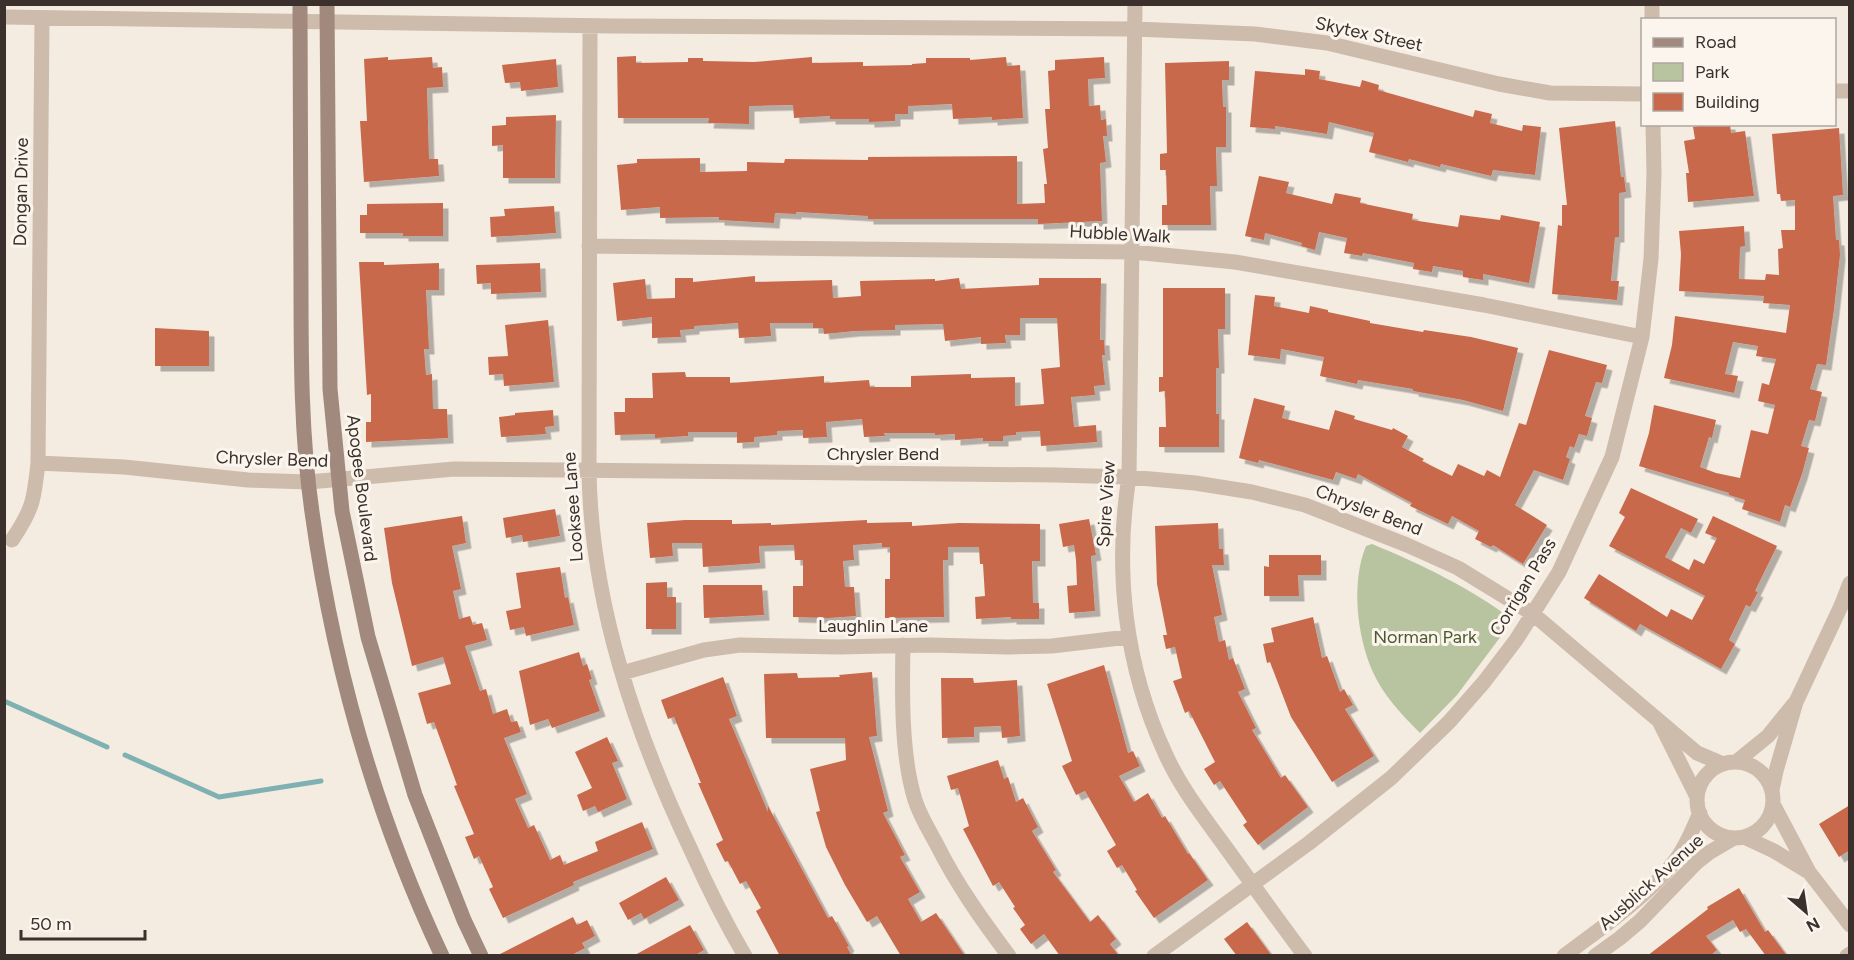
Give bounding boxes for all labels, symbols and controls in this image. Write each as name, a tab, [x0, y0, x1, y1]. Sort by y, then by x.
street label: Skytex Street	[1313, 12, 1425, 56]
legend	[1641, 18, 1836, 126]
text: Road	[1695, 31, 1736, 53]
text: Park	[1695, 61, 1730, 83]
text: Building	[1695, 91, 1760, 113]
street label: Dongan Drive	[9, 137, 33, 247]
street label: Hubble Walk	[1069, 220, 1171, 248]
street label: Apogee Boulevard	[342, 413, 382, 563]
street label: Chrysler Bend	[827, 443, 939, 465]
street label: Chrysler Bend	[215, 446, 329, 472]
street label: Looksee Lane	[558, 451, 588, 563]
street label: Spire View	[1092, 460, 1120, 548]
street label: Chrysler Bend	[1312, 480, 1426, 540]
street label: Corrigan Pass	[1485, 534, 1561, 640]
street label: Laughlin Lane	[818, 615, 928, 637]
park label: Norman Park	[1373, 626, 1477, 648]
street label: Ausblick Avenue	[1594, 829, 1708, 935]
north arrow	[1776, 882, 1836, 942]
scale bar	[21, 903, 146, 941]
text: 50 m	[30, 913, 72, 935]
text: N	[1803, 913, 1823, 936]

